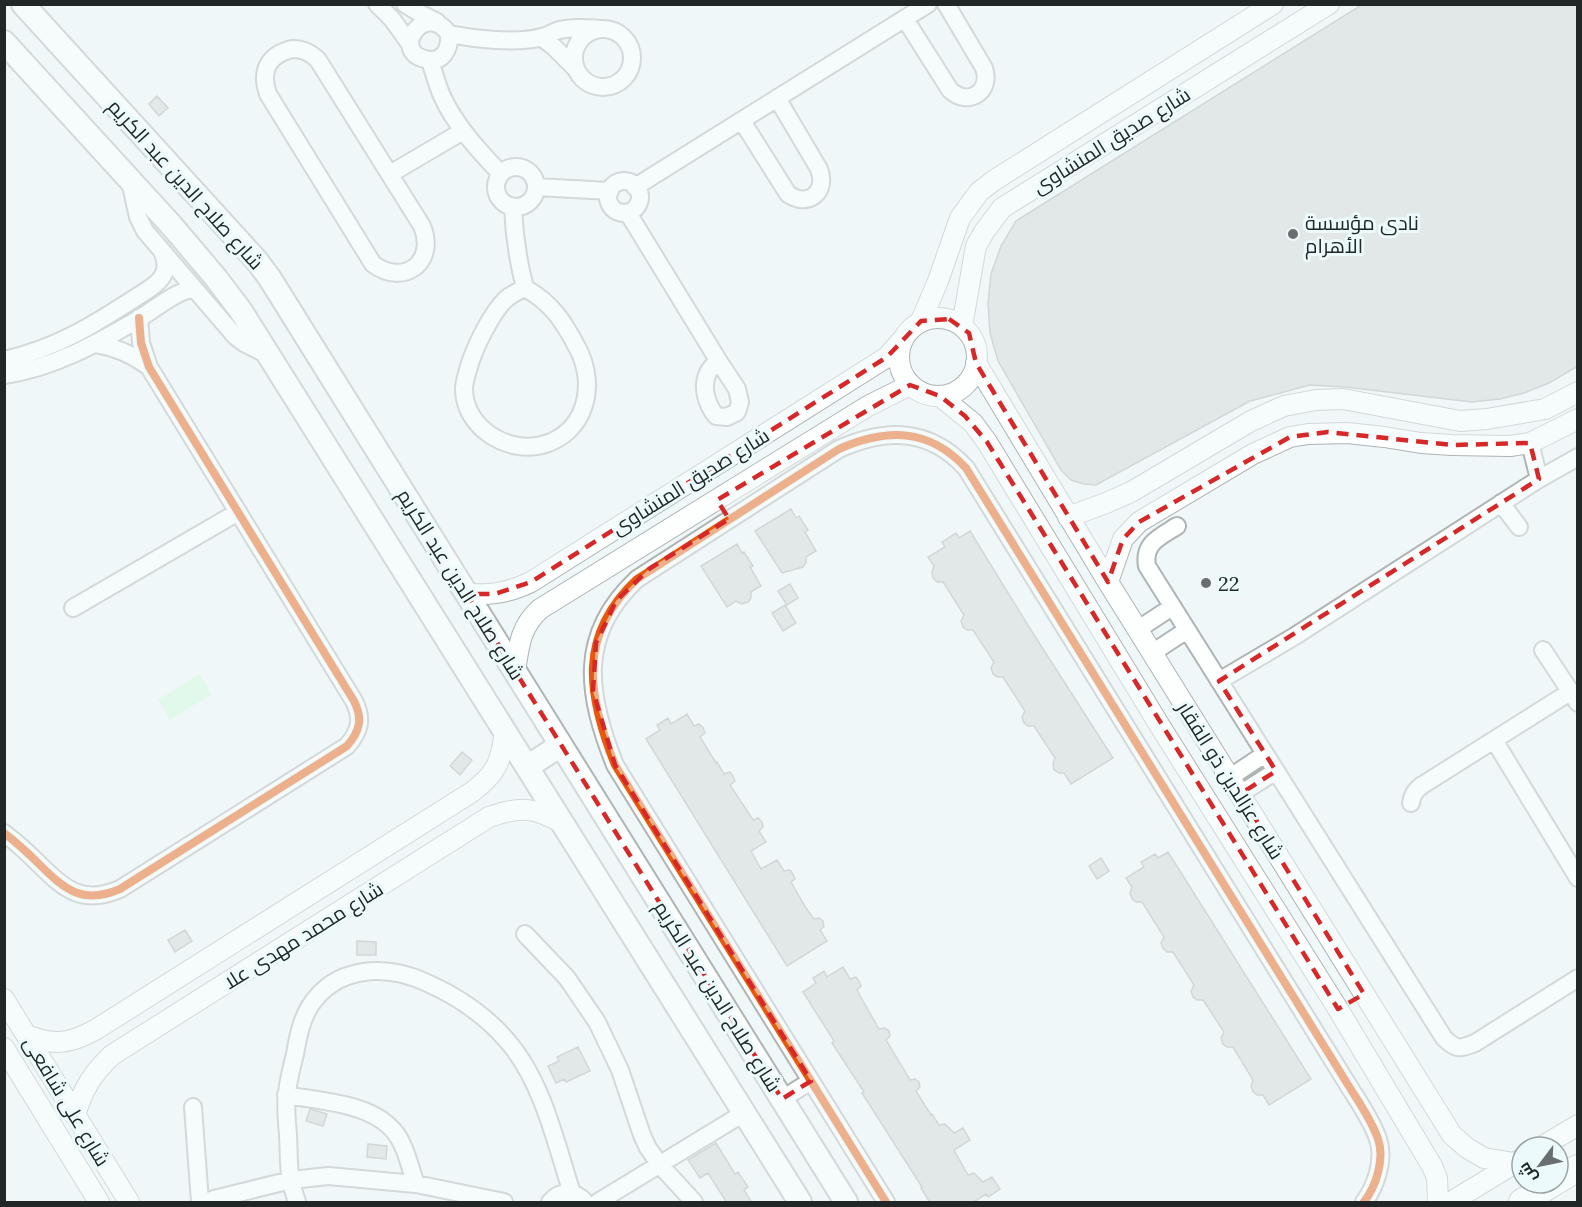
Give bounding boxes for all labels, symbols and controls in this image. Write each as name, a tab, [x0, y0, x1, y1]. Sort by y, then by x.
street label: شارع صديق المنشاوى	[1027, 81, 1196, 200]
street label: شارع صلاح الدين عبد الكريم	[101, 94, 269, 276]
place label: نادى مؤسسة الأهرام	[1305, 210, 1419, 260]
marker: نادى مؤسسة الأهرام	[1286, 227, 1300, 241]
street label: شارع صديق المنشاوى	[606, 422, 775, 541]
street label: شارع صلاح الدين عبد الكريم	[390, 484, 530, 685]
place label: 22	[1218, 571, 1239, 596]
marker: 22	[1199, 576, 1213, 590]
street label: شارع عزالدين ذو الفقار	[1170, 696, 1290, 865]
street label: شارع محمد مهدى علا	[219, 876, 389, 996]
street label: شارع صلاح الدين عبد الكريم	[647, 896, 787, 1097]
street label: شارع على شافعى	[17, 1032, 116, 1172]
north arrow	[1510, 1135, 1570, 1195]
text: ش	[1513, 1159, 1541, 1187]

